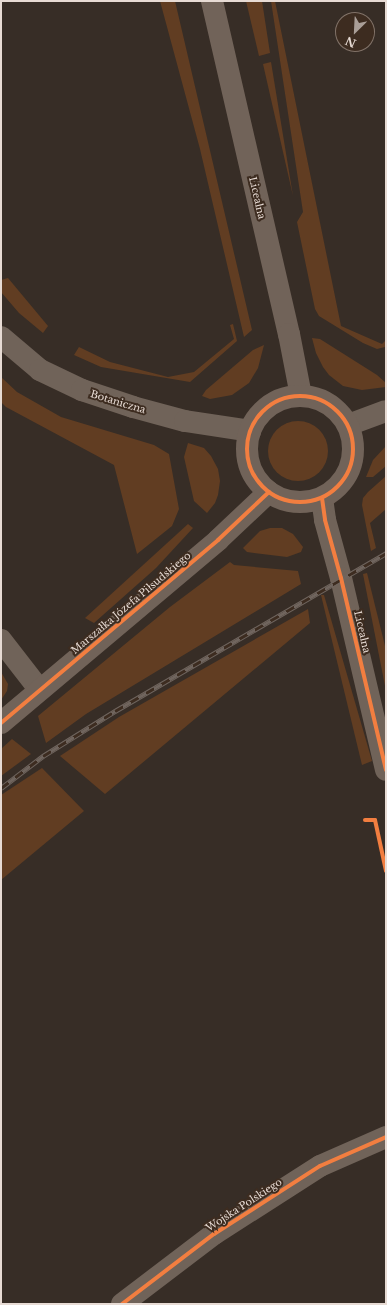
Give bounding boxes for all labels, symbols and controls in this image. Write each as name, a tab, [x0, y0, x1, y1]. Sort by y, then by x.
north arrow	[335, 12, 375, 52]
text: N	[343, 34, 358, 51]
street label: Licealna	[246, 176, 268, 220]
street label: Botaniczna	[89, 388, 147, 416]
street label: Marszałka Józefa Piłsudskiego	[69, 549, 193, 657]
street label: Licealna	[351, 610, 373, 654]
street label: Wojska Polskiego	[204, 1176, 284, 1234]

